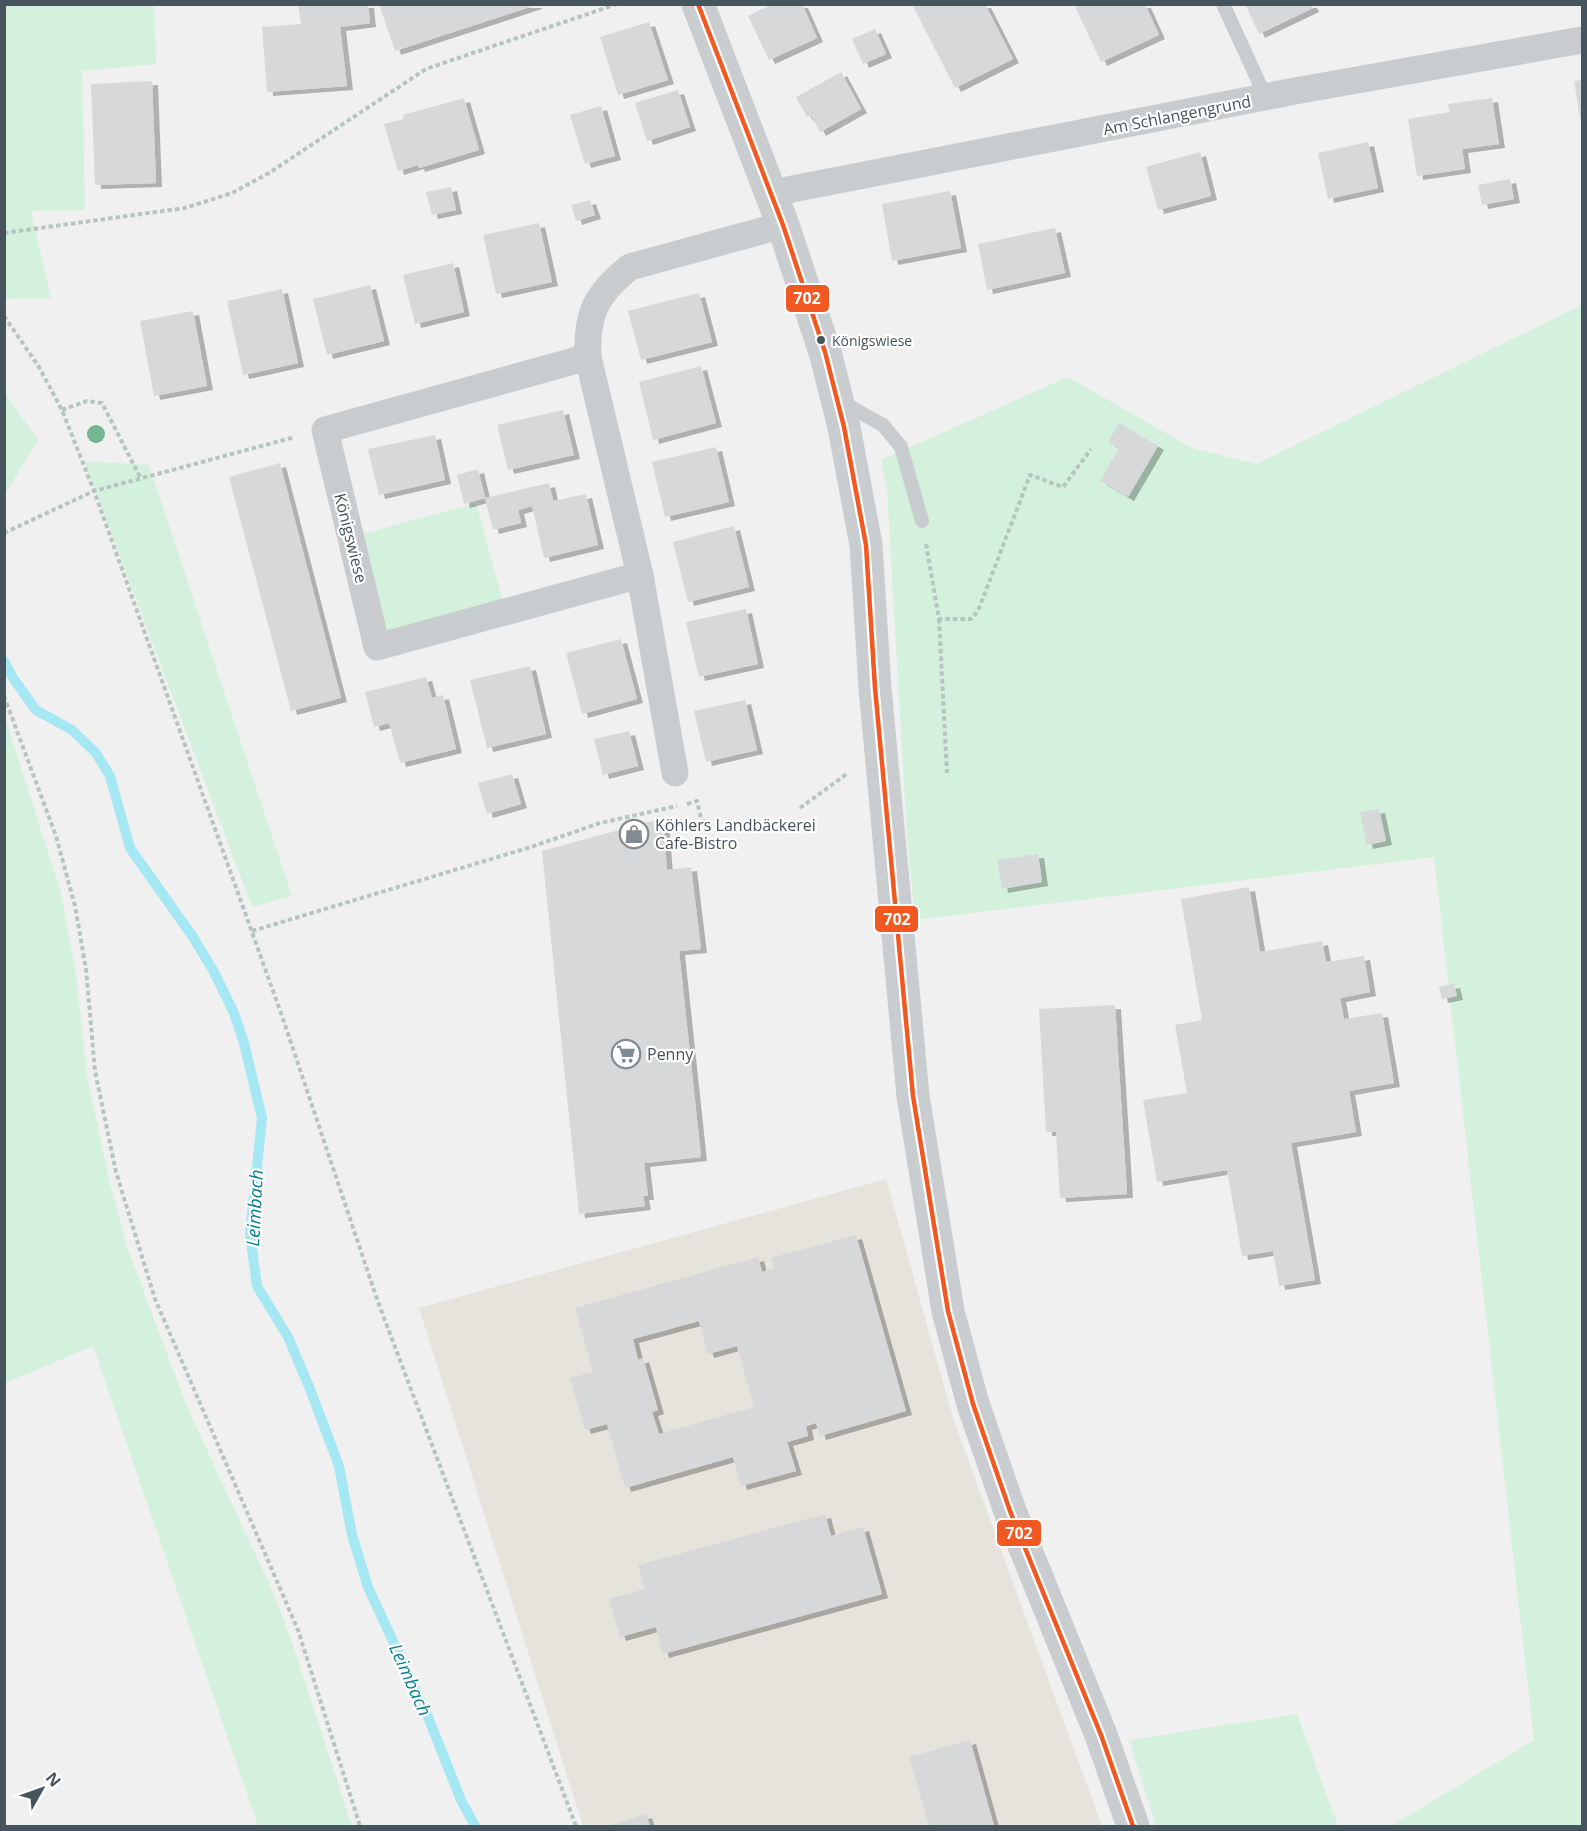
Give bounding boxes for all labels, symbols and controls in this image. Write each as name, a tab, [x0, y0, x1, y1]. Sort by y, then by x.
street label: Am Schlangengrund	[1101, 90, 1253, 140]
line badge: 702	[785, 284, 830, 313]
text: 702	[793, 287, 821, 309]
place label: Königswiese	[832, 331, 912, 350]
marker: Königswiese	[815, 334, 827, 346]
street label: Königswiese	[329, 491, 373, 585]
place label: Köhlers Landbäckerei Cafe-Bistro	[655, 814, 816, 854]
shop icon: Köhlers Landbäckerei Cafe-Bistro	[618, 818, 650, 850]
line badge: 702	[874, 905, 919, 933]
text: 702	[883, 908, 911, 930]
supermarket icon: Penny	[610, 1038, 642, 1070]
place label: Penny	[647, 1043, 694, 1065]
water label: Leimbach	[240, 1169, 268, 1247]
line badge: 702	[996, 1519, 1042, 1547]
text: 702	[1005, 1522, 1033, 1544]
water label: Leimbach	[384, 1640, 438, 1720]
north arrow	[12, 1759, 72, 1819]
text: N	[41, 1767, 66, 1791]

